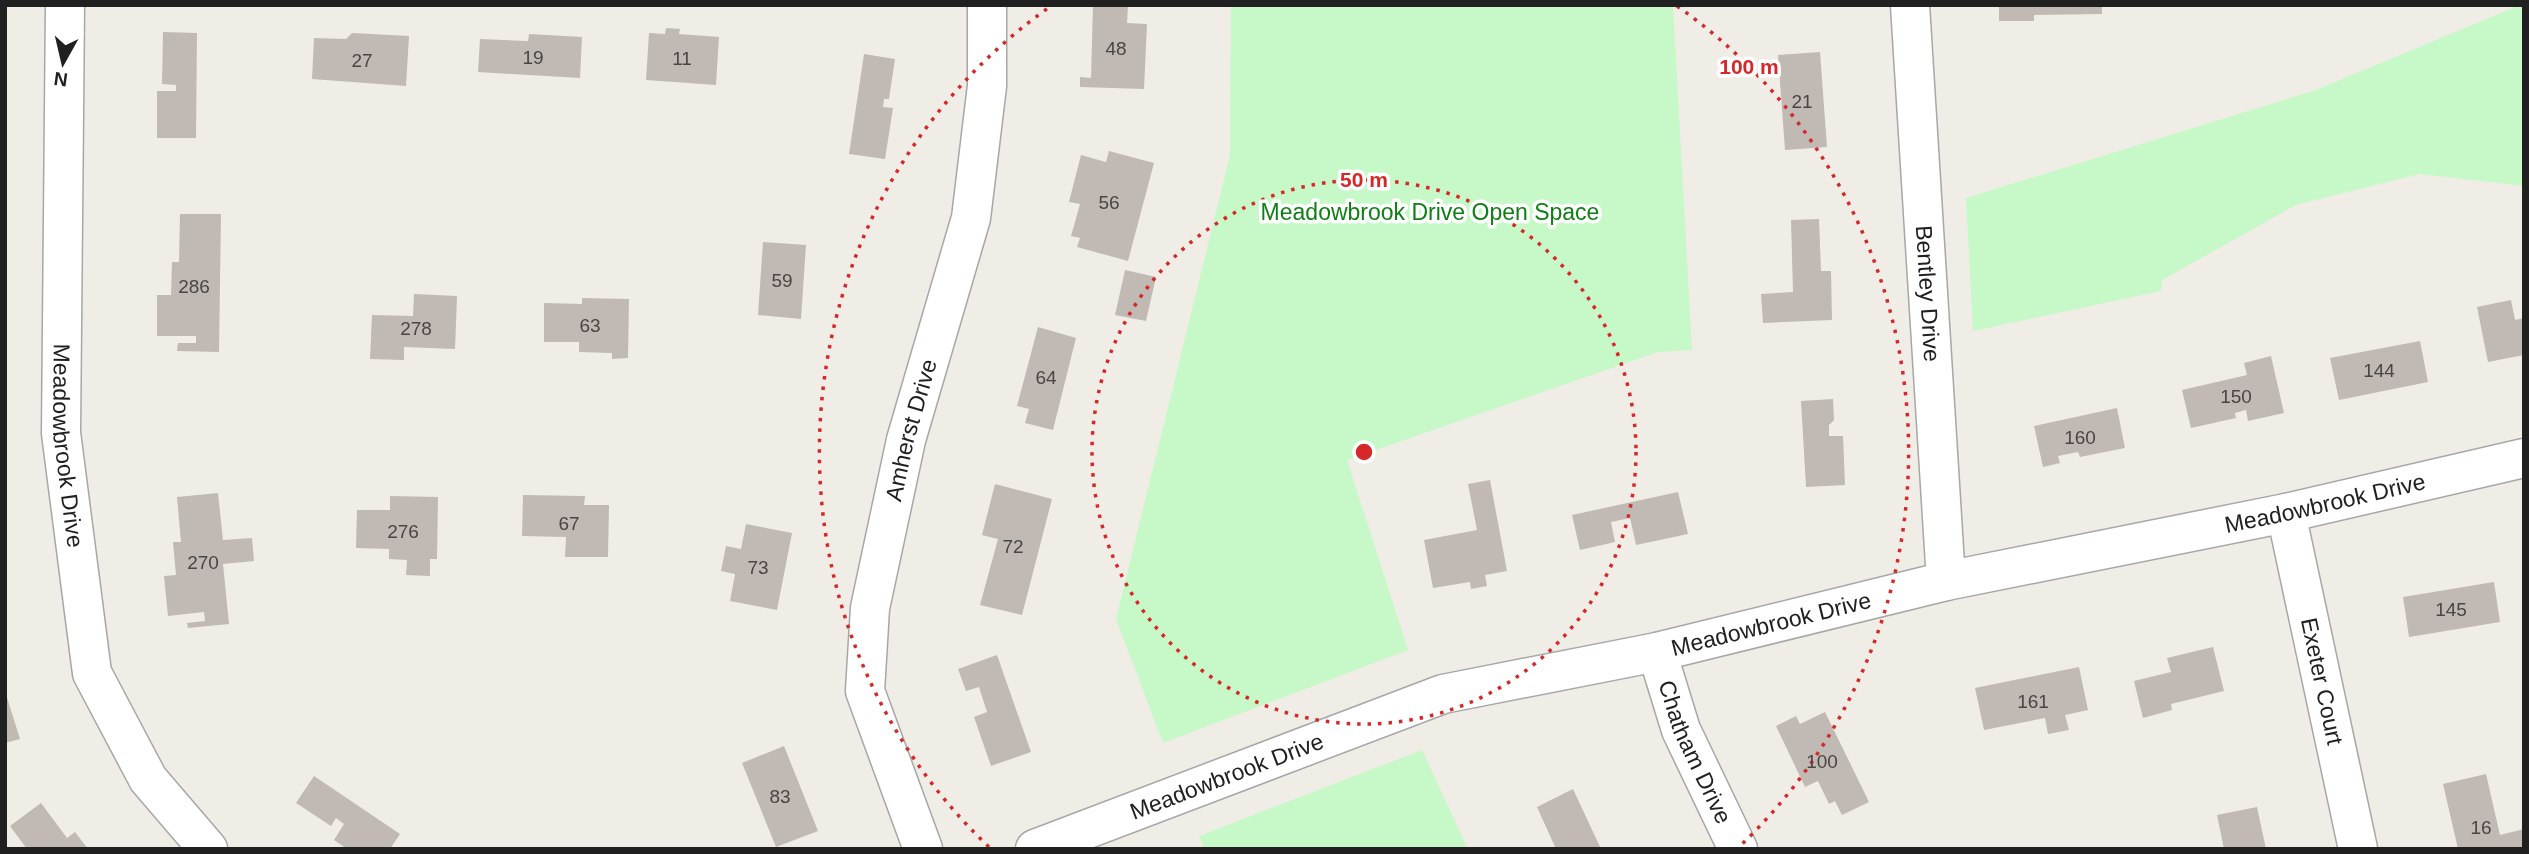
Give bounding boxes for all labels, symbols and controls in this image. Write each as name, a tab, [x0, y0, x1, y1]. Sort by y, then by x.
north arrow	[28, 28, 98, 98]
house number: 48	[1105, 38, 1127, 59]
house number: 19	[522, 47, 544, 68]
house number: 11	[672, 48, 692, 69]
house number: 27	[351, 50, 373, 71]
text: 100 m	[1719, 55, 1779, 78]
text: N	[52, 68, 69, 91]
house number: 21	[1791, 91, 1813, 112]
text: 50 m	[1340, 168, 1388, 191]
house number: 56	[1098, 192, 1120, 213]
park label: Meadowbrook Drive Open Space	[1261, 199, 1599, 225]
street label: Bentley Drive	[1911, 224, 1945, 363]
house number: 59	[771, 270, 793, 291]
house number: 286	[178, 276, 210, 297]
house number: 63	[579, 315, 601, 336]
house number: 278	[400, 318, 432, 339]
street label: Meadowbrook Drive	[48, 344, 89, 549]
street label: Amherst Drive	[880, 356, 942, 504]
house number: 144	[2363, 360, 2395, 381]
house number: 64	[1035, 367, 1057, 388]
house number: 150	[2220, 386, 2252, 407]
house number: 160	[2064, 427, 2096, 448]
centre of rings	[1352, 440, 1376, 464]
street label: Meadowbrook Drive	[2222, 468, 2428, 538]
house number: 67	[558, 513, 580, 534]
house number: 276	[387, 521, 419, 542]
house number: 72	[1002, 536, 1024, 557]
house number: 270	[187, 552, 219, 573]
house number: 73	[747, 557, 769, 578]
street label: Meadowbrook Drive	[1669, 587, 1874, 661]
house number: 145	[2435, 599, 2467, 620]
street label: Exeter Court	[2296, 615, 2348, 748]
street label: Chatham Drive	[1653, 677, 1737, 828]
house number: 161	[2017, 691, 2049, 712]
street label: Meadowbrook Drive	[1126, 728, 1327, 825]
house number: 100	[1806, 751, 1838, 772]
house number: 83	[769, 786, 791, 807]
house number: 16	[2470, 817, 2492, 838]

